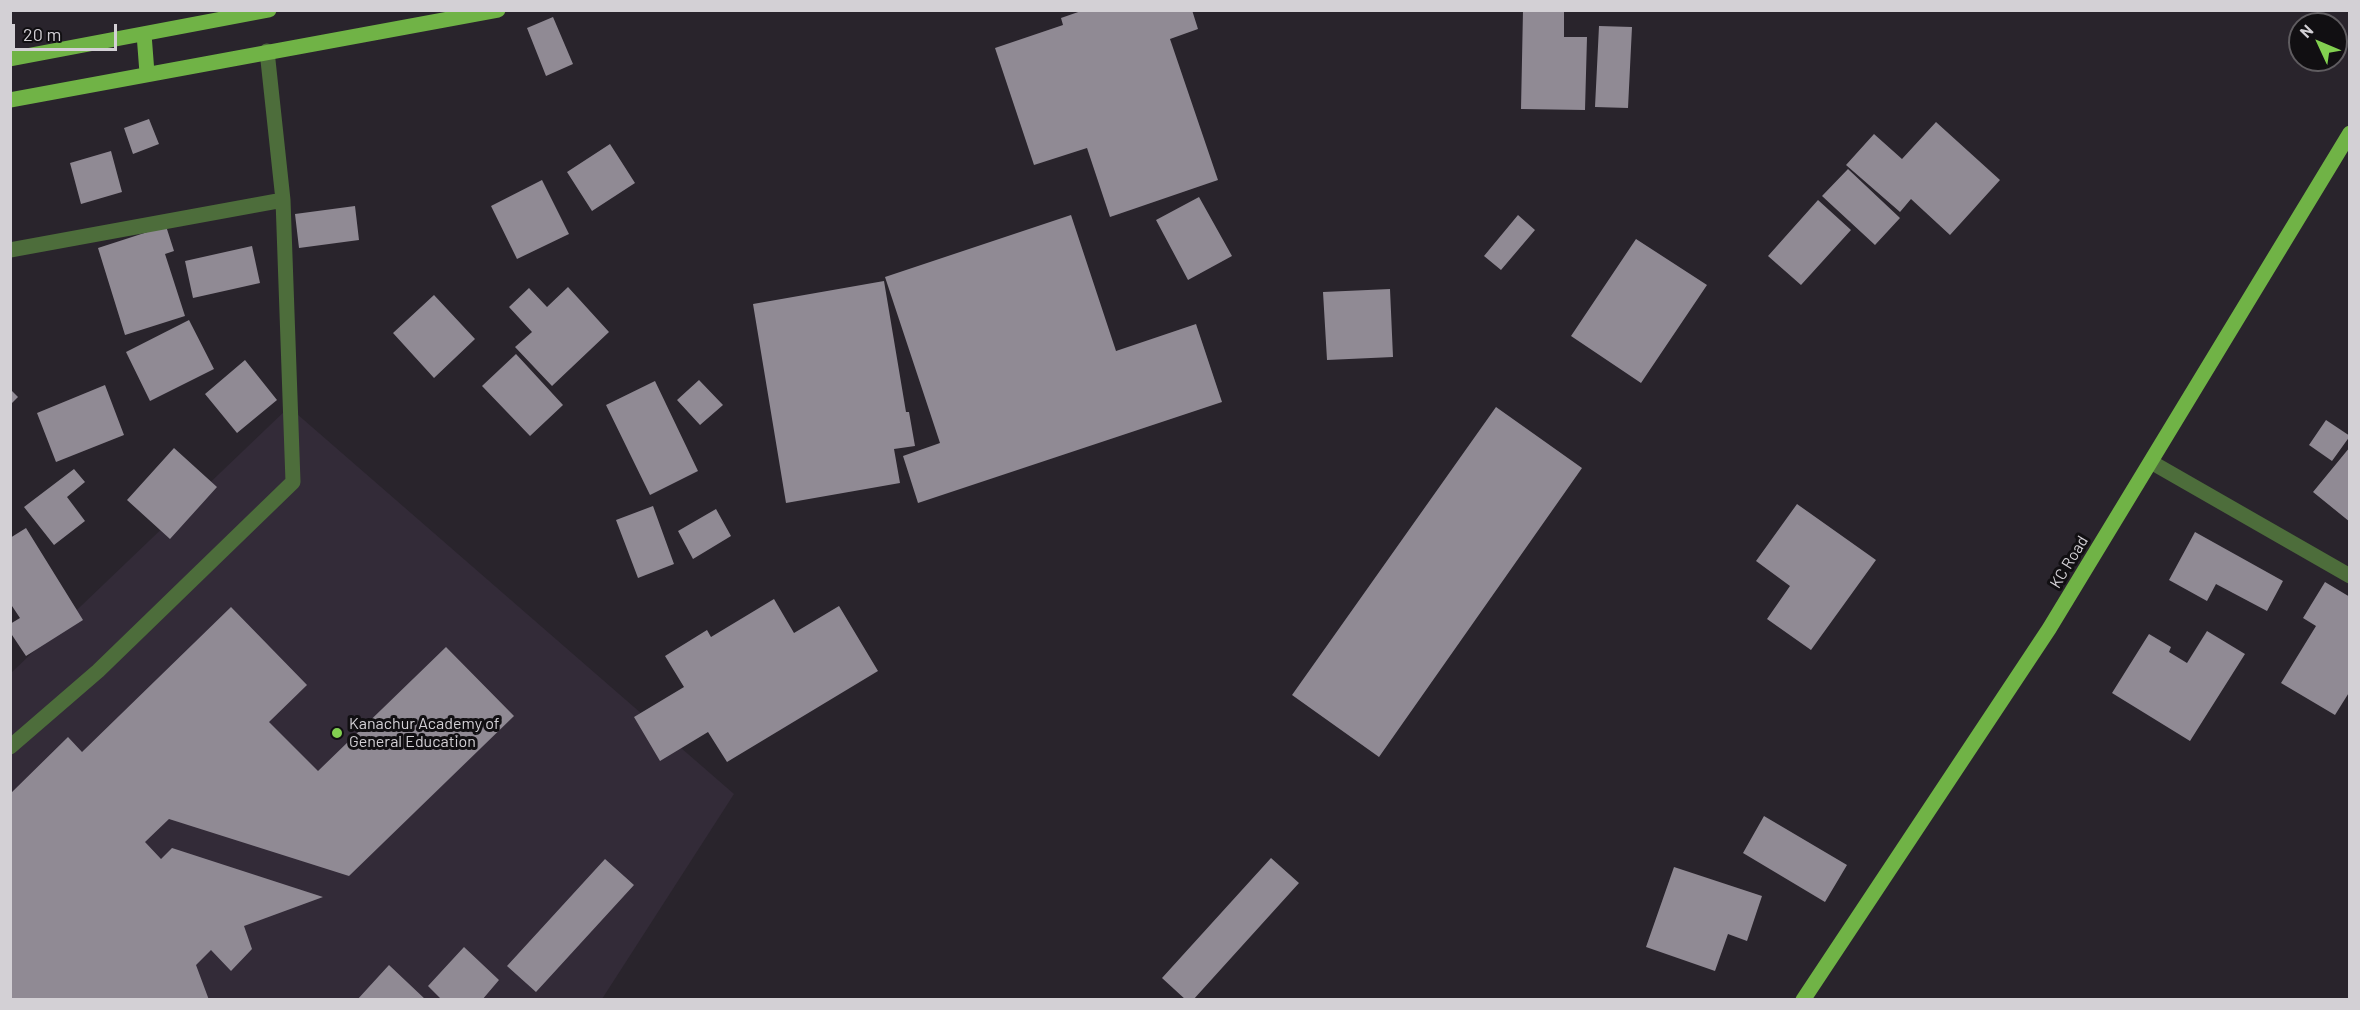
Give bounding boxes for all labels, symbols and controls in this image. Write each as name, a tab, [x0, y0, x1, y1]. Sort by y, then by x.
scale bar	[15, 12, 120, 50]
north arrow	[2288, 12, 2348, 72]
text: N	[2296, 20, 2317, 41]
text: 20 m	[23, 23, 61, 45]
street label: KC Road	[2046, 532, 2092, 592]
place label: Kanachur Academy of General Education	[349, 714, 500, 752]
marker: Kanachur Academy of General Education	[330, 726, 344, 740]

